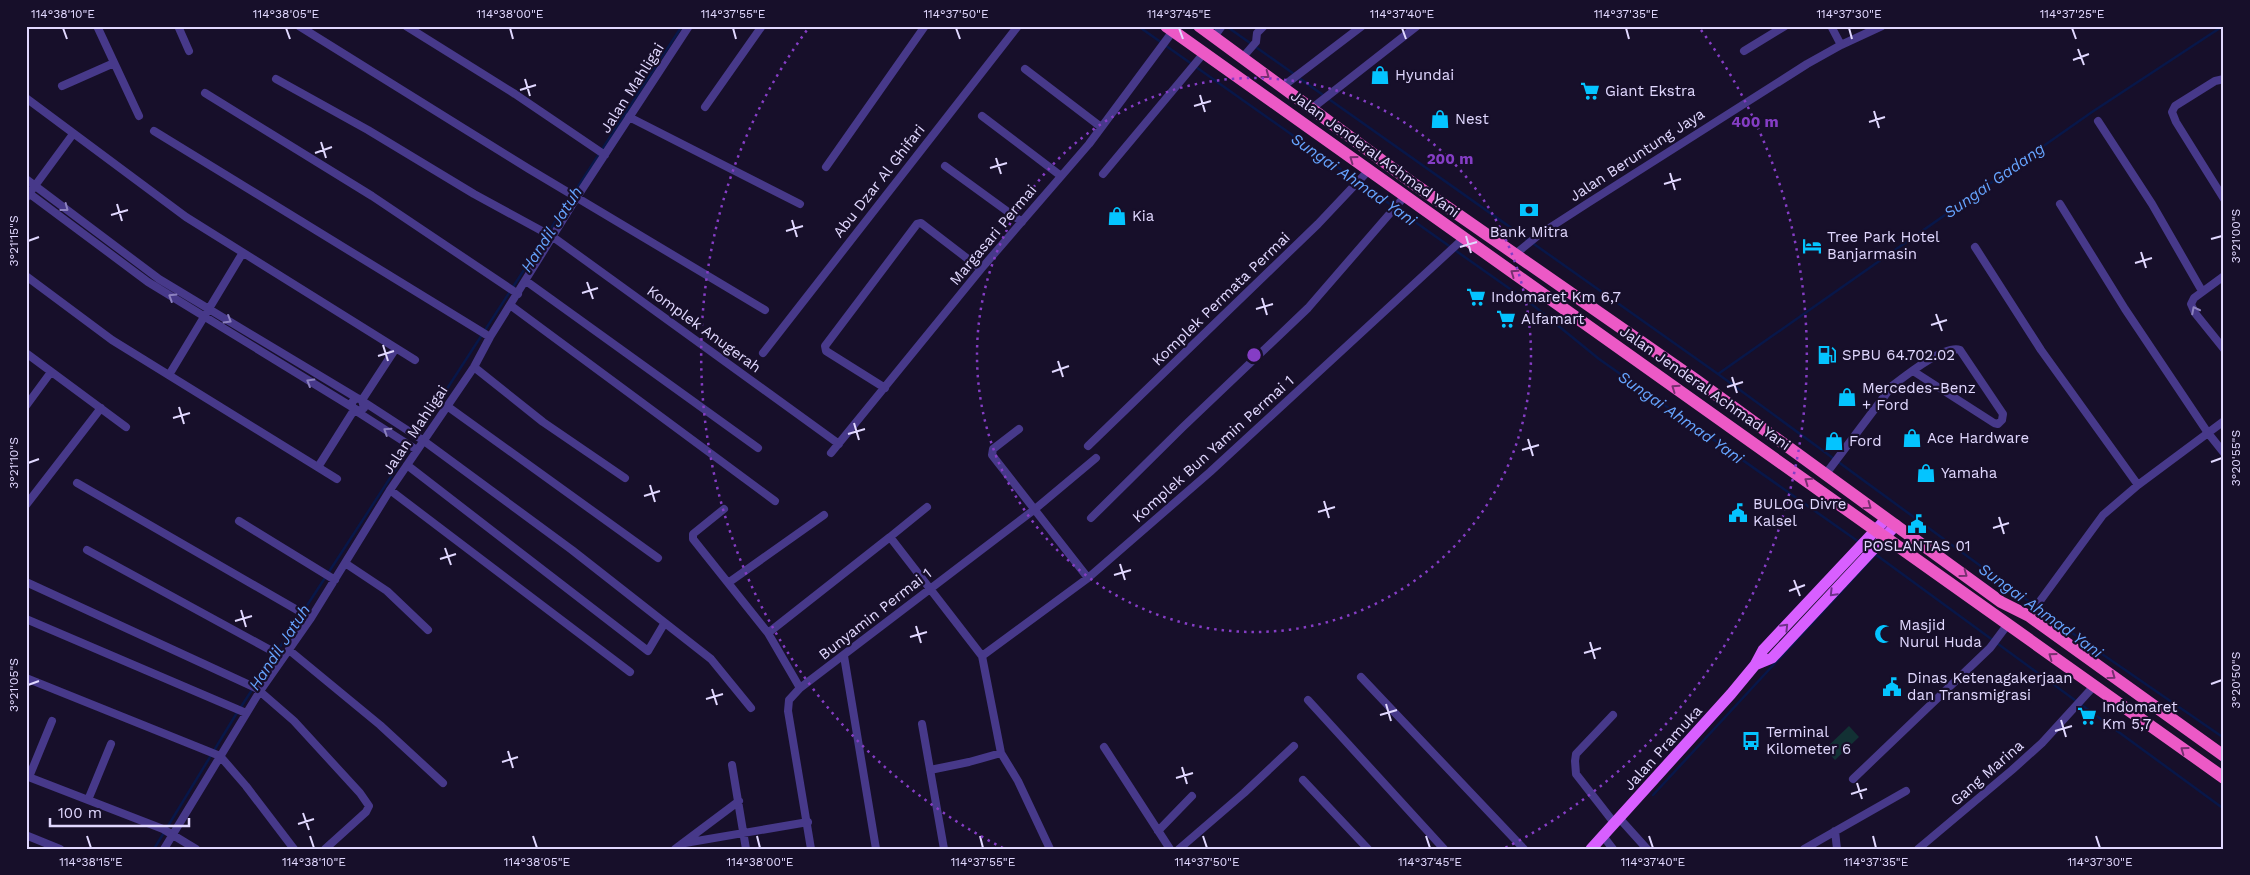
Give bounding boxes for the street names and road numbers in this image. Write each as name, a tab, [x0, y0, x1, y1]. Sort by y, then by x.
street label: Jalan Mahligai	[596, 40, 668, 136]
street label: Jalan Jenderal Achmad Yani	[1287, 87, 1463, 221]
street label: Jalan Beruntung Jaya	[1566, 104, 1708, 205]
street label: Abu Dzar Al Ghifari	[829, 121, 929, 241]
street label: Margasari Permai	[946, 181, 1040, 289]
street label: Komplek Permata Permai	[1148, 228, 1294, 370]
street label: Komplek Anugerah	[643, 282, 765, 376]
street label: Jalan Jenderal Achmad Yani	[1616, 322, 1794, 454]
street label: Komplek Bun Yamin Permai 1	[1129, 372, 1297, 526]
street label: Jalan Mahligai	[379, 382, 451, 478]
street label: Bunyamin Permai 1	[815, 564, 935, 664]
street label: Jalan Pramuka	[1620, 701, 1706, 794]
street label: Gang Marina	[1947, 736, 2028, 810]

